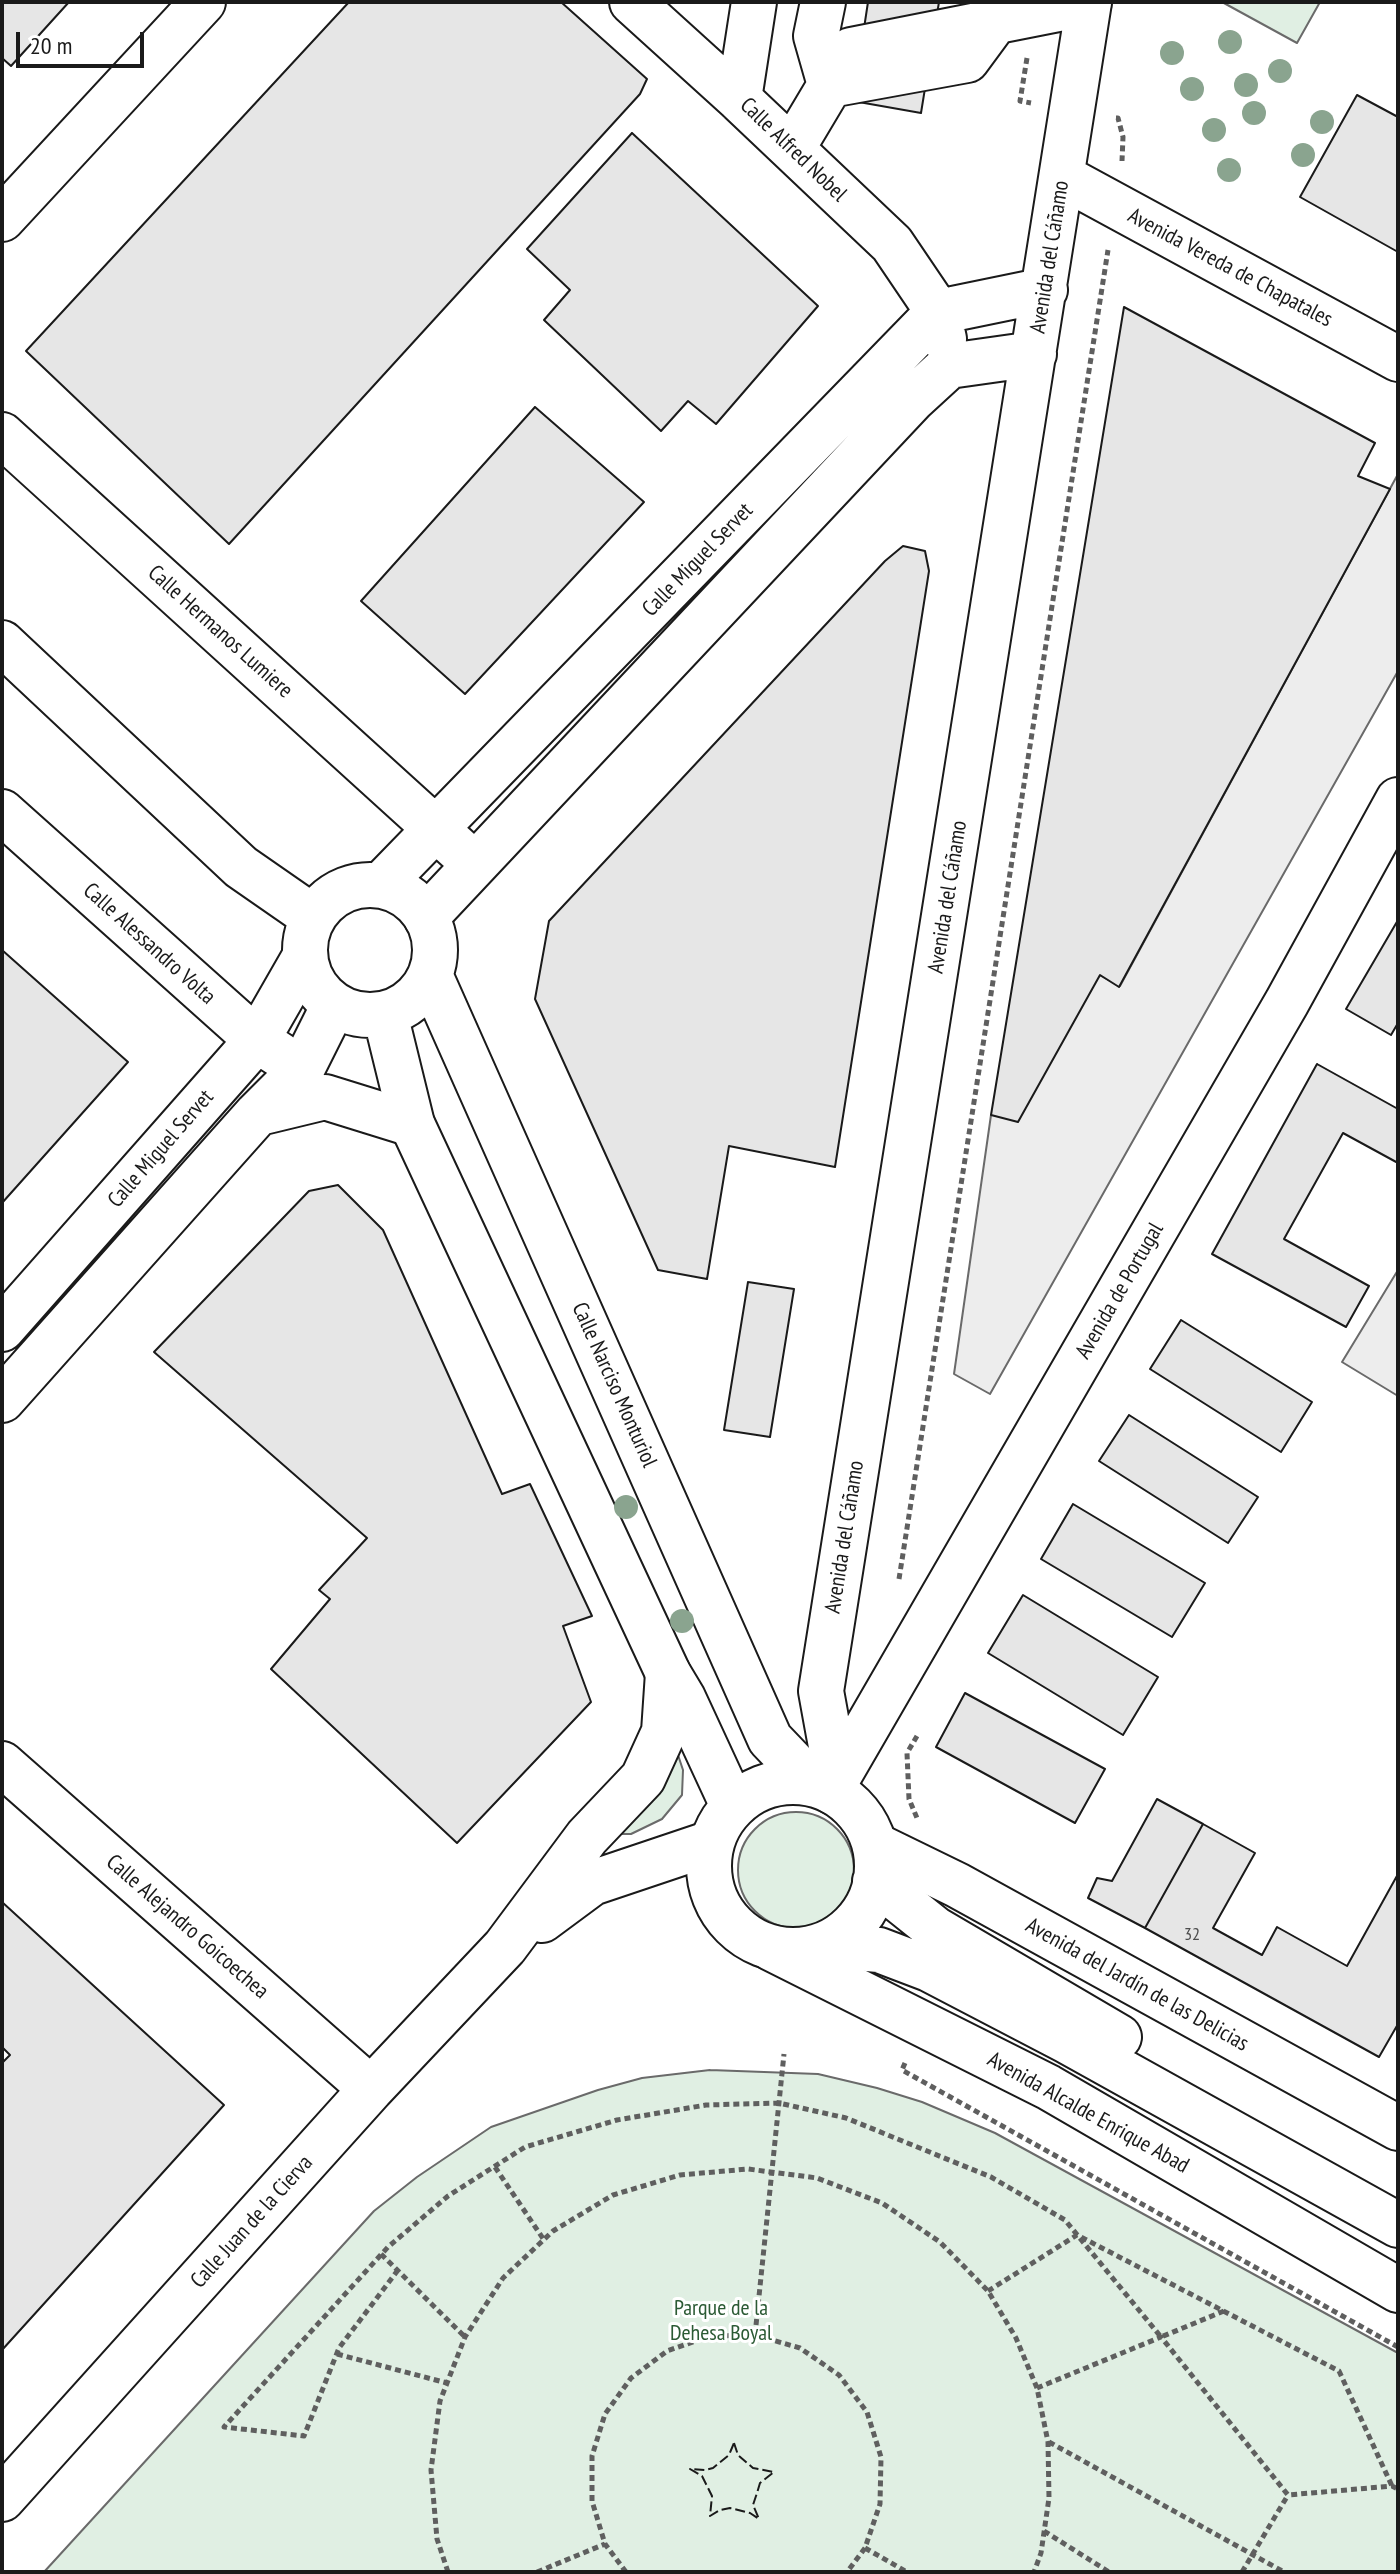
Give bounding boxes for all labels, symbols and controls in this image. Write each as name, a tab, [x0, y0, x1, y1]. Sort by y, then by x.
scale bar	[20, 16, 148, 66]
text: 20 m	[30, 30, 72, 61]
street label: Calle Alfred Nobel	[734, 93, 852, 207]
street label: Avenida del Cáñamo	[1025, 179, 1075, 335]
street label: Avenida Vereda de Chapatales	[1123, 203, 1337, 333]
street label: Calle Miguel Servet	[637, 498, 759, 622]
street label: Calle Hermanos Lumiere	[142, 560, 298, 704]
street label: Avenida del Cáñamo	[923, 819, 973, 975]
street label: Calle Alessandro Volta	[77, 878, 221, 1010]
street label: Calle Miguel Servet	[103, 1085, 219, 1213]
street label: Avenida de Portugal	[1070, 1218, 1170, 1364]
street label: Calle Narciso Monturiol	[566, 1298, 662, 1472]
street label: Avenida del Cáñamo	[820, 1459, 870, 1615]
street label: Calle Alejandro Goicoechea	[100, 1849, 274, 2005]
street label: Avenida del Jardín de las Delicias	[1021, 1913, 1253, 2057]
house number: 32	[1184, 1924, 1200, 1946]
street label: Avenida Alcalde Enrique Abad	[983, 2047, 1193, 2179]
street label: Calle Juan de la Cierva	[185, 2150, 319, 2294]
park label: Parque de la Dehesa Boyal	[670, 2296, 772, 2348]

